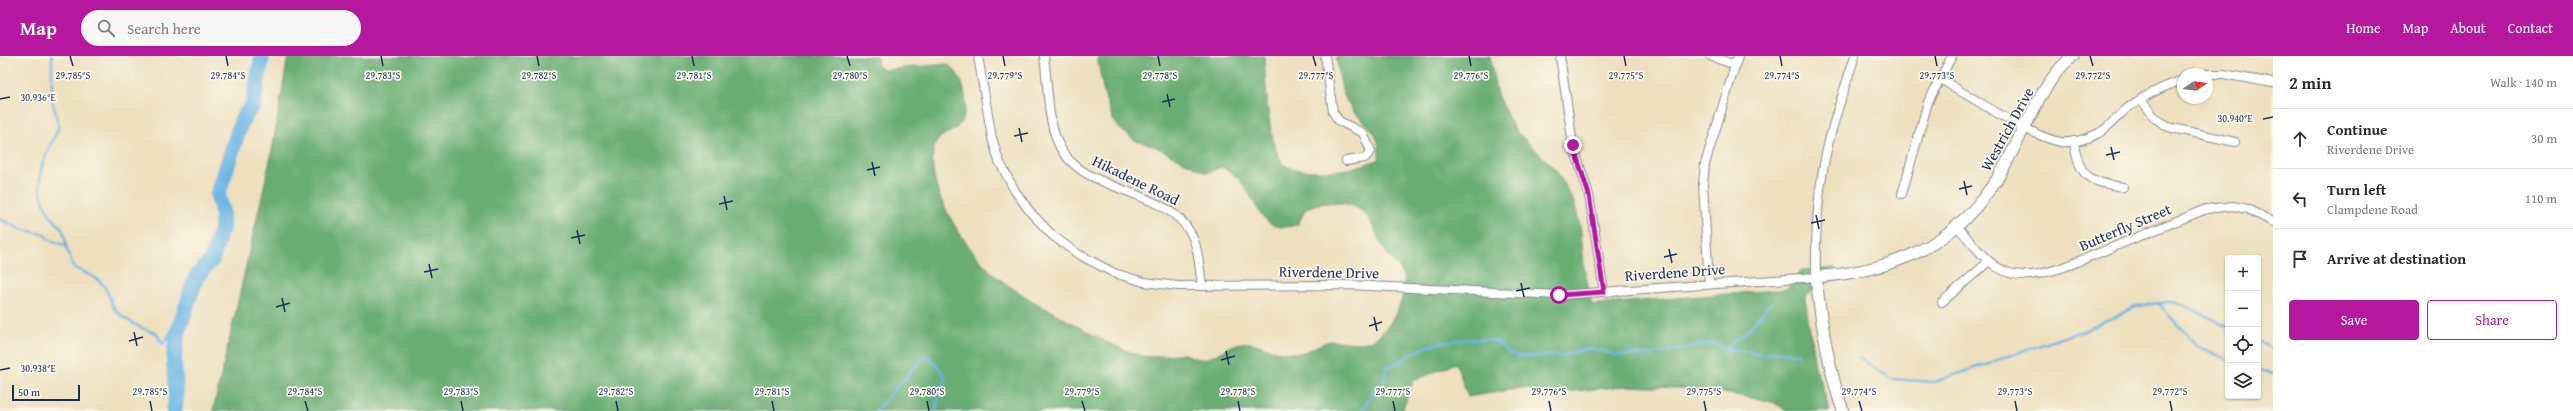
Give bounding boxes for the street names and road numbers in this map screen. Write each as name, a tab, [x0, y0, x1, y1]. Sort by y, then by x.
street label: Westrich Drive	[1975, 83, 2039, 175]
street label: Hikadene Road	[1089, 150, 1183, 210]
street label: Butterfly Street	[2076, 198, 2175, 256]
street label: Riverdene Drive	[1624, 258, 1726, 286]
street label: Riverdene Drive	[1279, 261, 1379, 283]

